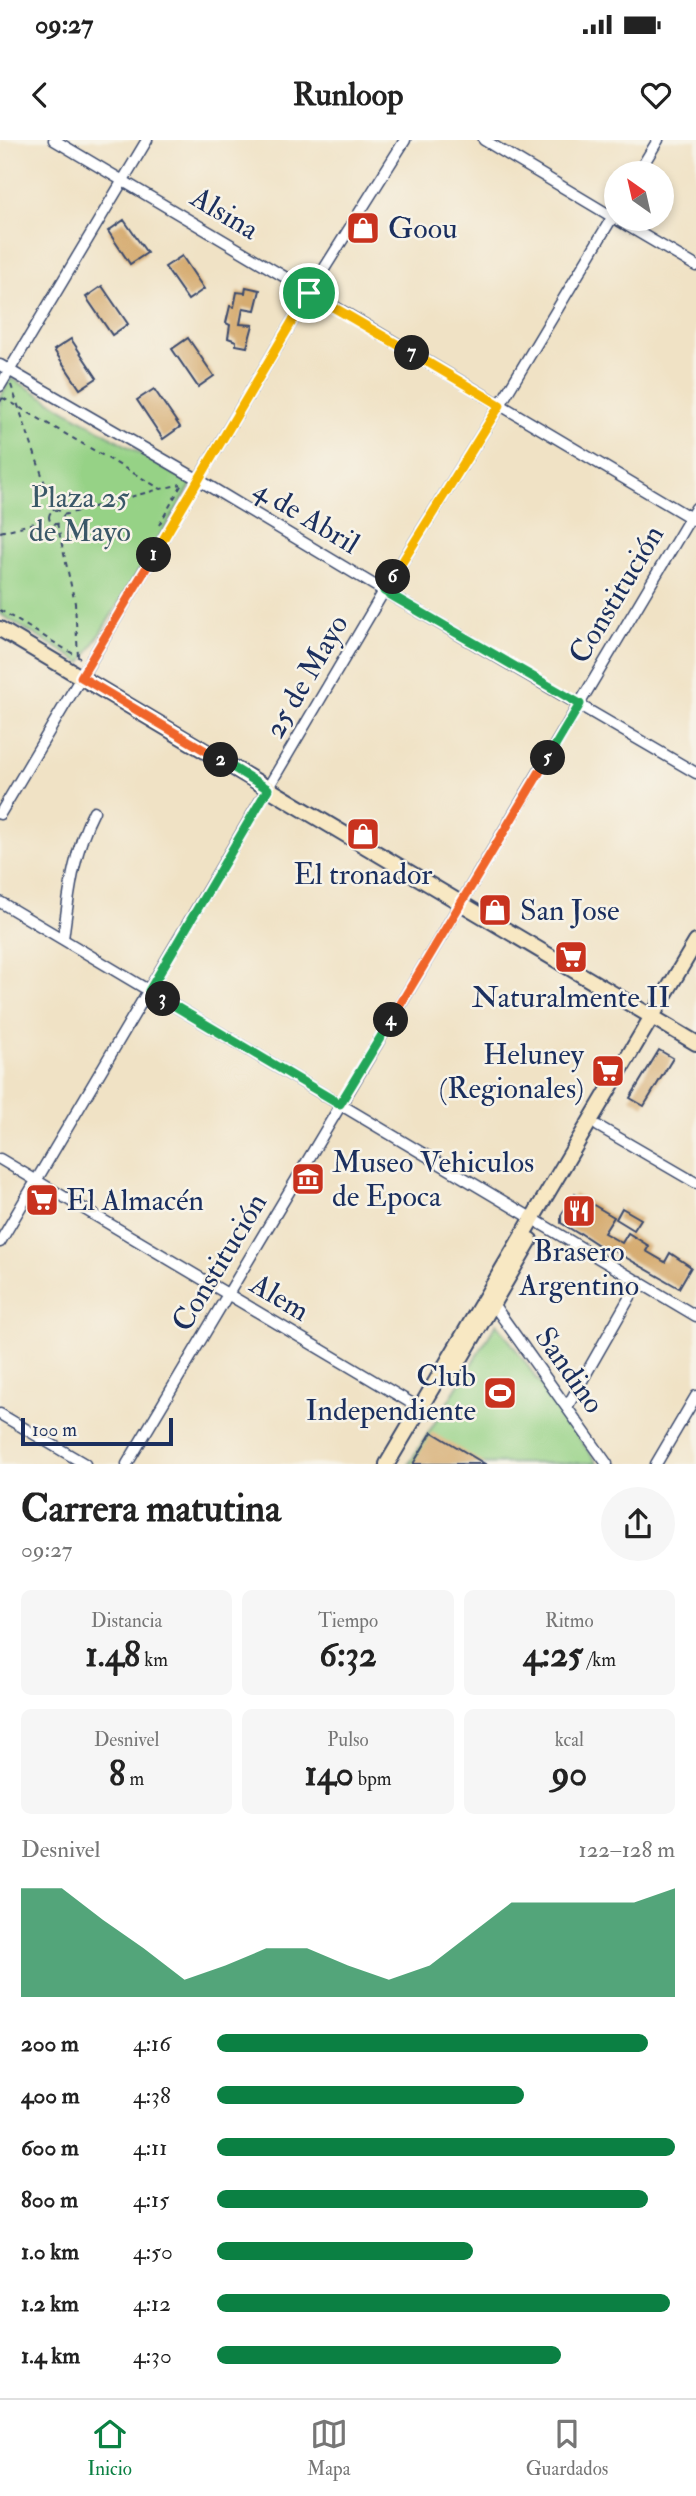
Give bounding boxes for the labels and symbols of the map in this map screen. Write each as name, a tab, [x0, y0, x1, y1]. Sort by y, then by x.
north arrow	[604, 161, 674, 231]
street label: Alsina	[183, 178, 266, 248]
shop icon: Goou	[344, 209, 382, 247]
place label: Goou	[388, 210, 458, 247]
pin	[279, 263, 339, 323]
pin: 7	[394, 336, 430, 370]
street label: 4 de Abril	[247, 471, 367, 562]
park label: Plaza 25 de Mayo	[29, 479, 131, 550]
street label: Constitución	[561, 518, 672, 670]
pin: 1	[136, 538, 172, 572]
pin: 6	[376, 560, 410, 594]
street label: 25 de Mayo	[256, 608, 357, 745]
pin: 5	[530, 740, 566, 776]
pin: 2	[204, 742, 238, 778]
shop icon: El tronador	[344, 815, 382, 853]
place label: El tronador	[293, 856, 433, 893]
shop icon: San Jose	[476, 891, 514, 929]
place label: San Jose	[520, 892, 620, 929]
supermarket icon: Naturalmente II	[552, 938, 590, 976]
place label: Naturalmente II	[472, 979, 670, 1016]
pin: 3	[146, 982, 180, 1016]
pin: 4	[374, 1002, 408, 1038]
place label: Heluney (Regionales)	[439, 1036, 585, 1107]
supermarket icon: Heluney (Regionales)	[589, 1052, 627, 1090]
place label: Museo Vehiculos de Epoca	[332, 1144, 534, 1215]
museum icon: Museo Vehiculos de Epoca	[289, 1160, 327, 1198]
supermarket icon: El Almacén	[23, 1181, 61, 1219]
place label: El Almacén	[66, 1182, 204, 1219]
street label: Constitución	[164, 1186, 275, 1338]
restaurant icon: Brasero Argentino	[560, 1192, 598, 1230]
place label: Brasero Argentino	[518, 1233, 639, 1304]
street label: Alem	[243, 1265, 316, 1329]
street label: Sandino	[527, 1320, 613, 1421]
place label: Club Independiente	[305, 1358, 476, 1429]
sports icon: Club Independiente	[481, 1374, 519, 1412]
scale bar	[21, 1414, 173, 1446]

